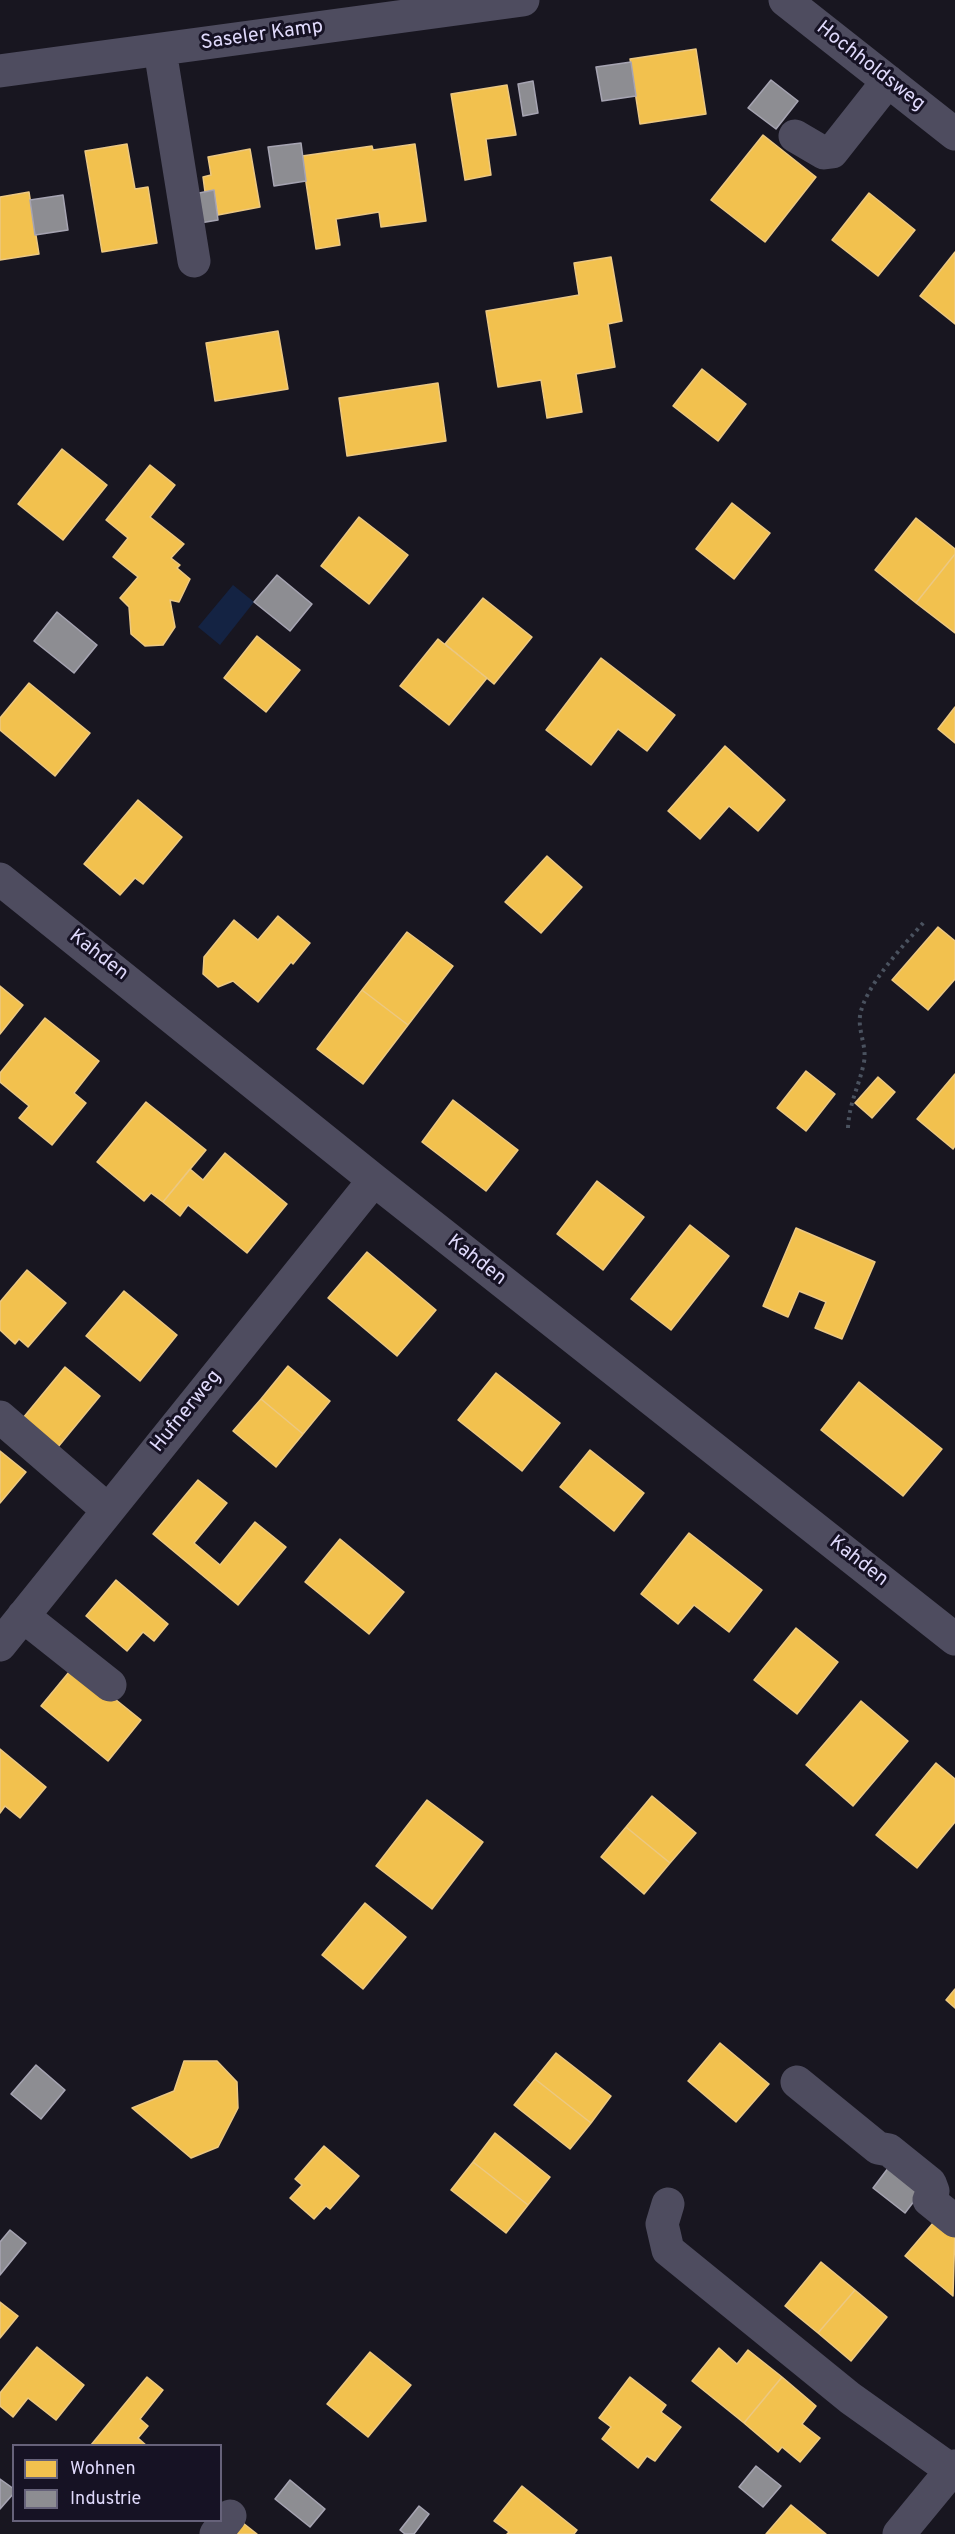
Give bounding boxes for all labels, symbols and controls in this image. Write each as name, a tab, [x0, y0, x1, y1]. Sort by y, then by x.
street label: Saseler Kamp	[199, 16, 325, 56]
street label: Hochholdsweg	[811, 17, 929, 117]
street label: Kahden	[64, 925, 132, 987]
street label: Kahden	[442, 1230, 510, 1292]
street label: Hufnerweg	[147, 1366, 227, 1458]
street label: Kahden	[824, 1531, 892, 1593]
legend	[12, 2444, 222, 2522]
text: Wohnen	[70, 2458, 136, 2481]
text: Industrie	[70, 2488, 141, 2511]

